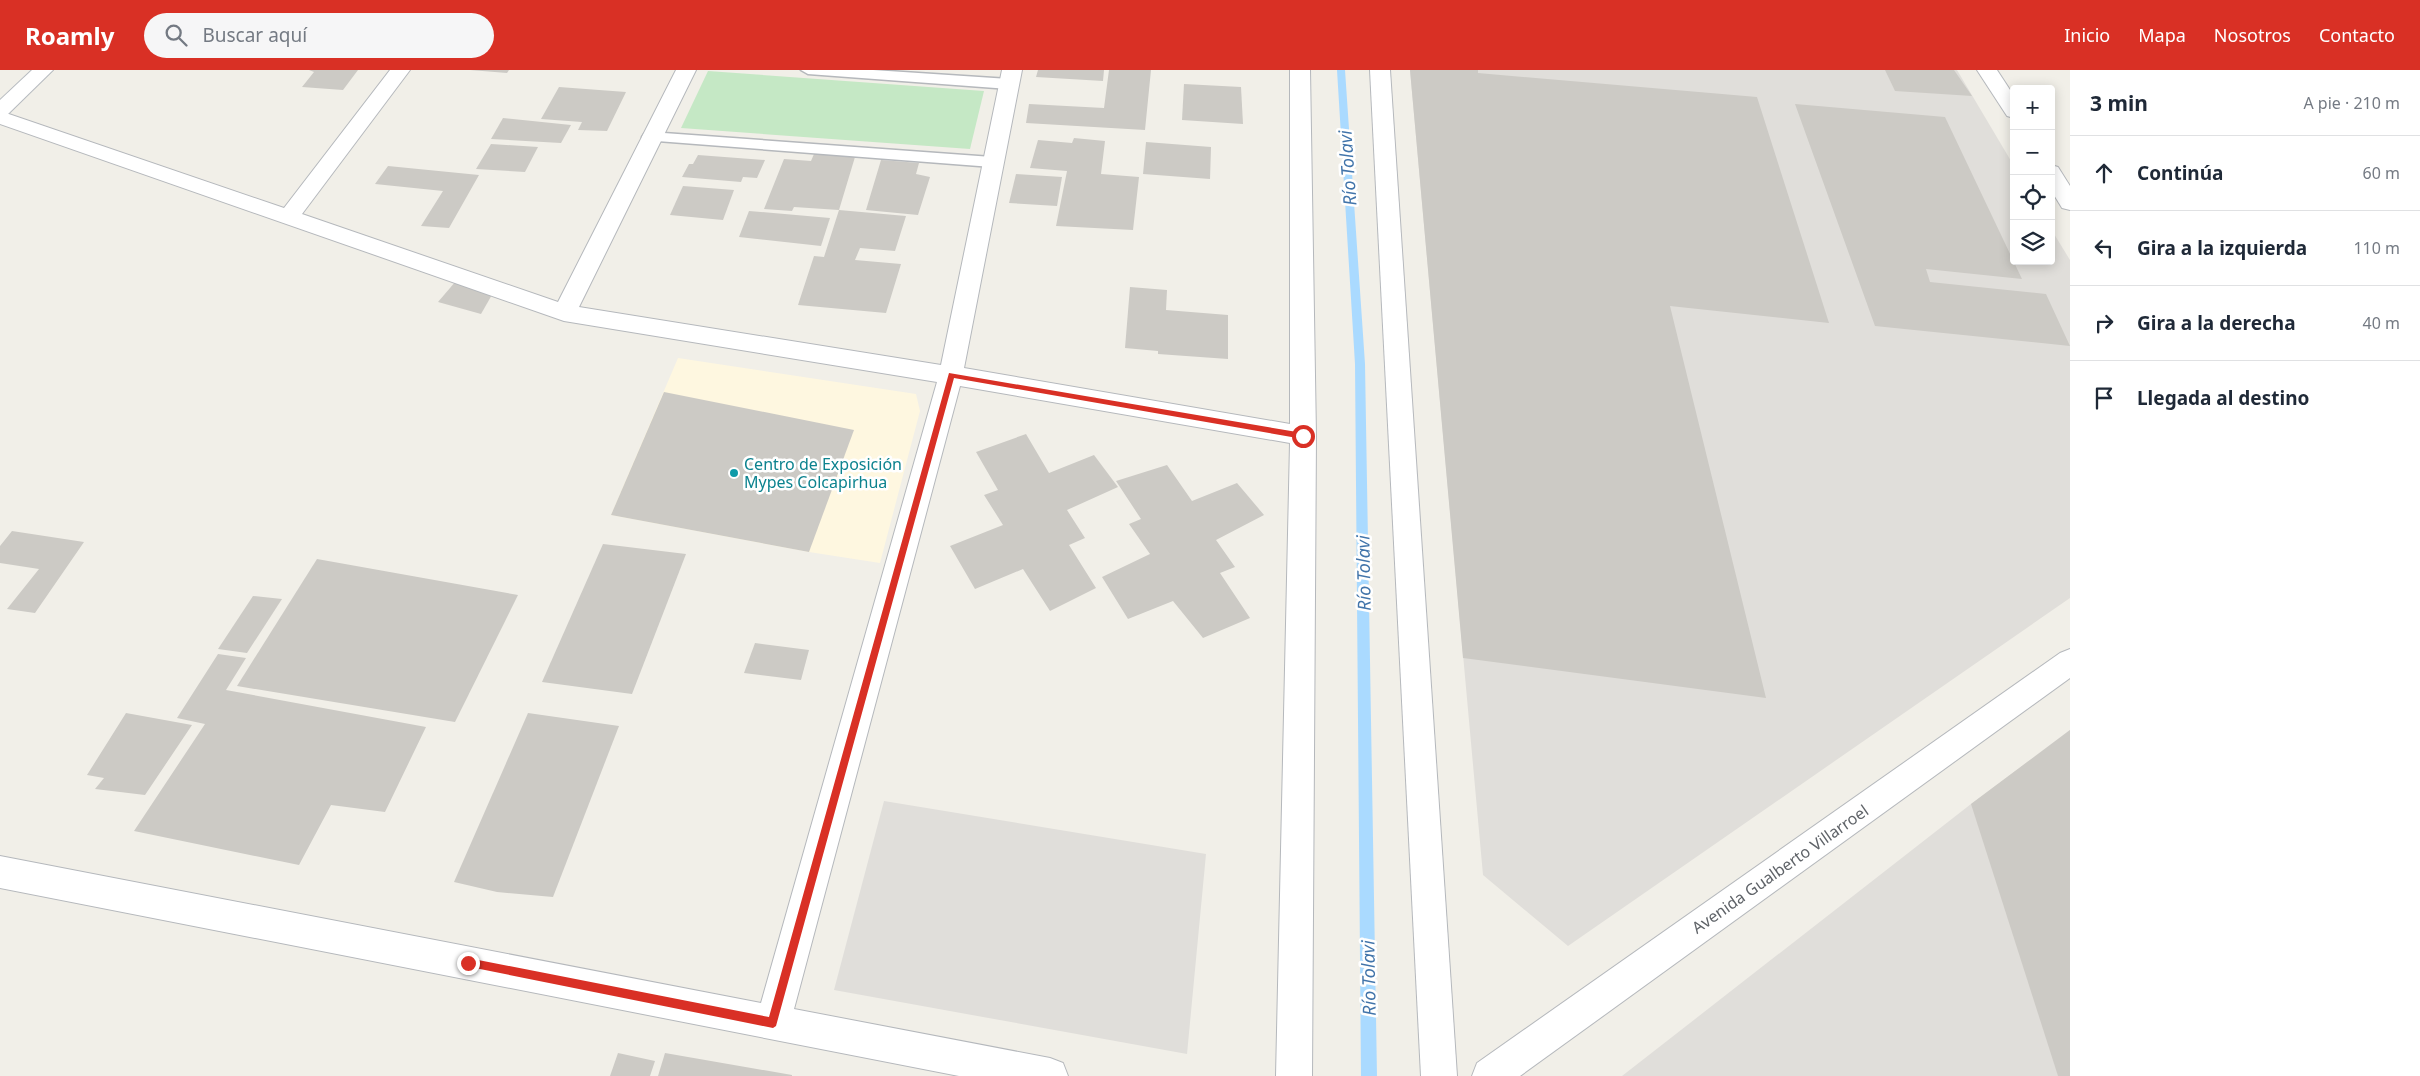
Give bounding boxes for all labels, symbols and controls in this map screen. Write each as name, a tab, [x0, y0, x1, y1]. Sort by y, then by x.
search box	[144, 13, 494, 58]
text: Roamly	[25, 19, 114, 52]
icon: search	[162, 21, 190, 49]
text: Buscar aquí	[202, 22, 307, 48]
text: Inicio	[2064, 23, 2110, 47]
text: Mapa	[2138, 23, 2186, 47]
text: Nosotros	[2214, 23, 2291, 47]
text: Contacto	[2319, 23, 2395, 47]
map controls	[2010, 85, 2055, 265]
button: +	[2010, 85, 2055, 130]
text: 3 min	[2090, 89, 2148, 117]
text: A pie · 210 m	[2303, 92, 2400, 114]
water label: Río Tolavi	[1332, 129, 1362, 207]
button: −	[2010, 130, 2055, 175]
icon: ahead	[2090, 159, 2118, 187]
text: Continúa	[2137, 160, 2223, 186]
text: 60 m	[2363, 162, 2400, 184]
button: locate	[2010, 175, 2055, 220]
button: layers	[2010, 220, 2055, 265]
icon: left	[2090, 234, 2118, 262]
text: Gira a la izquierda	[2137, 235, 2307, 261]
text: 110 m	[2353, 237, 2400, 259]
icon: right	[2090, 309, 2118, 337]
text: Gira a la derecha	[2137, 310, 2296, 336]
text: 40 m	[2363, 312, 2400, 334]
icon: arrive	[2090, 384, 2118, 412]
text: Llegada al destino	[2137, 385, 2309, 411]
route start	[1292, 425, 1315, 448]
place label: Centro de Exposición Mypes Colcapirhua	[744, 453, 902, 493]
marker: Centro de Exposición Mypes Colcapirhua	[728, 467, 740, 479]
water label: Río Tolavi	[1350, 535, 1376, 611]
street label: Avenida Gualberto Villarroel	[1687, 800, 1873, 938]
water label: Río Tolavi	[1355, 940, 1381, 1016]
route end	[457, 952, 480, 975]

